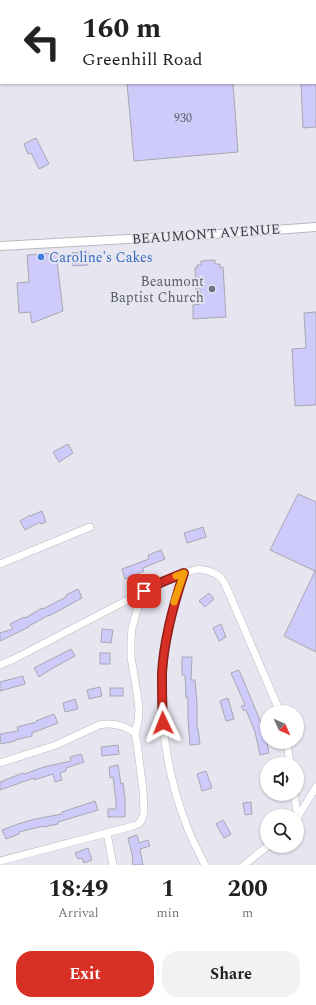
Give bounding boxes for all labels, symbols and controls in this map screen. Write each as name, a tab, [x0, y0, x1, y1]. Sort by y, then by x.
text: 160 m	[82, 7, 161, 50]
icon: left	[16, 16, 68, 68]
text: Greenhill Road	[82, 46, 203, 73]
house number: 930	[174, 109, 192, 128]
street label: BEAUMONT AVENUE	[131, 218, 281, 250]
place label: Caroline's Cakes	[49, 247, 153, 268]
marker: Caroline's Cakes	[36, 252, 46, 262]
place label: Beaumont Baptist Church	[110, 271, 204, 308]
marker: Beaumont Baptist Church	[207, 284, 217, 294]
pin	[127, 574, 161, 608]
icon: arrive	[133, 580, 155, 602]
position arrow	[142, 702, 184, 744]
north arrow	[260, 705, 304, 749]
map controls	[260, 705, 304, 853]
button: sound	[260, 757, 304, 801]
button: search	[260, 809, 304, 853]
text: 18:49	[48, 871, 108, 907]
text: 1	[161, 871, 175, 907]
text: 200	[227, 871, 268, 907]
text: Arrival	[58, 903, 99, 923]
text: min	[157, 903, 179, 923]
text: m	[242, 903, 253, 923]
button: Exit	[16, 951, 154, 997]
button: Share	[162, 951, 300, 997]

